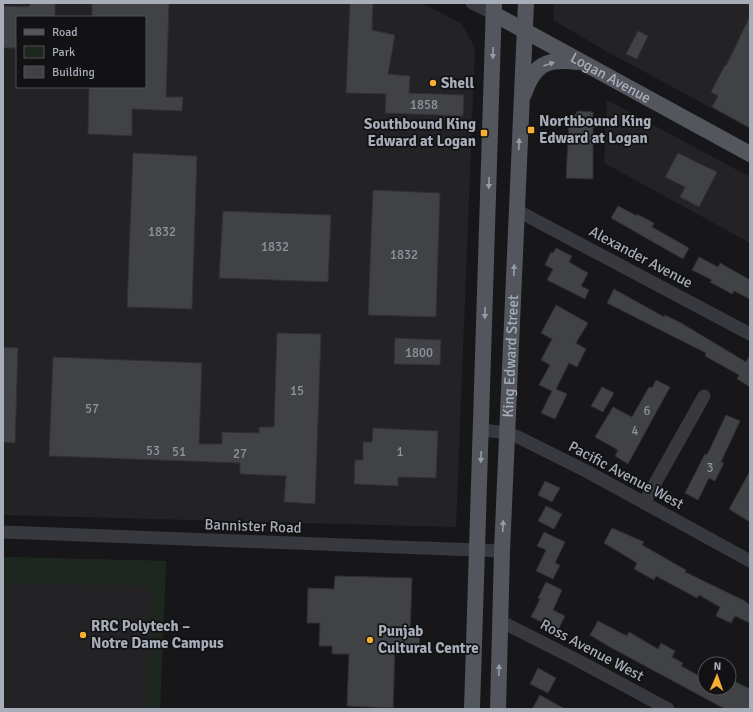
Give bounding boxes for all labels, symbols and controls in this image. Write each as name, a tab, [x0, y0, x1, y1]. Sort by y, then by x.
legend	[16, 16, 146, 88]
text: Road	[52, 25, 78, 40]
text: Park	[52, 45, 75, 60]
one-way arrow	[490, 47, 496, 60]
street label: Logan Avenue	[567, 49, 654, 107]
one-way arrow	[543, 60, 555, 66]
text: Building	[52, 65, 95, 80]
place label: Shell	[441, 74, 474, 92]
marker: Shell	[428, 78, 438, 88]
house number: 1858	[410, 97, 438, 113]
place label: Northbound King Edward at Logan	[539, 112, 651, 147]
place label: Southbound King Edward at Logan	[364, 115, 476, 150]
marker: Northbound King Edward at Logan	[526, 125, 536, 135]
marker: Southbound King Edward at Logan	[479, 128, 489, 138]
one-way arrow	[515, 138, 522, 150]
one-way arrow	[486, 177, 492, 190]
street label: Alexander Avenue	[586, 222, 696, 292]
house number: 1832	[148, 224, 176, 240]
house number: 1832	[261, 239, 289, 255]
house number: 1832	[390, 247, 418, 263]
one-way arrow	[511, 263, 517, 276]
street label: King Edward Street	[499, 294, 522, 418]
one-way arrow	[482, 307, 488, 320]
house number: 1800	[405, 345, 433, 361]
house number: 15	[290, 383, 304, 399]
house number: 57	[85, 401, 99, 417]
house number: 6	[643, 403, 651, 419]
house number: 4	[631, 423, 639, 439]
street label: Pacific Avenue West	[565, 437, 687, 513]
house number: 53	[146, 443, 160, 459]
house number: 51	[172, 444, 186, 460]
house number: 1	[396, 444, 404, 460]
house number: 27	[233, 446, 247, 462]
one-way arrow	[478, 451, 484, 464]
house number: 3	[706, 460, 714, 476]
street label: Bannister Road	[204, 515, 302, 537]
one-way arrow	[500, 520, 507, 532]
street label: Ross Avenue West	[537, 615, 647, 685]
place label: RRC Polytech – Notre Dame Campus	[91, 617, 224, 652]
place label: Punjab Cultural Centre	[378, 622, 479, 657]
marker: RRC Polytech – Notre Dame Campus	[78, 630, 88, 640]
marker: Punjab Cultural Centre	[365, 635, 375, 645]
north arrow	[697, 656, 737, 696]
text: N	[713, 660, 721, 673]
one-way arrow	[495, 664, 502, 676]

